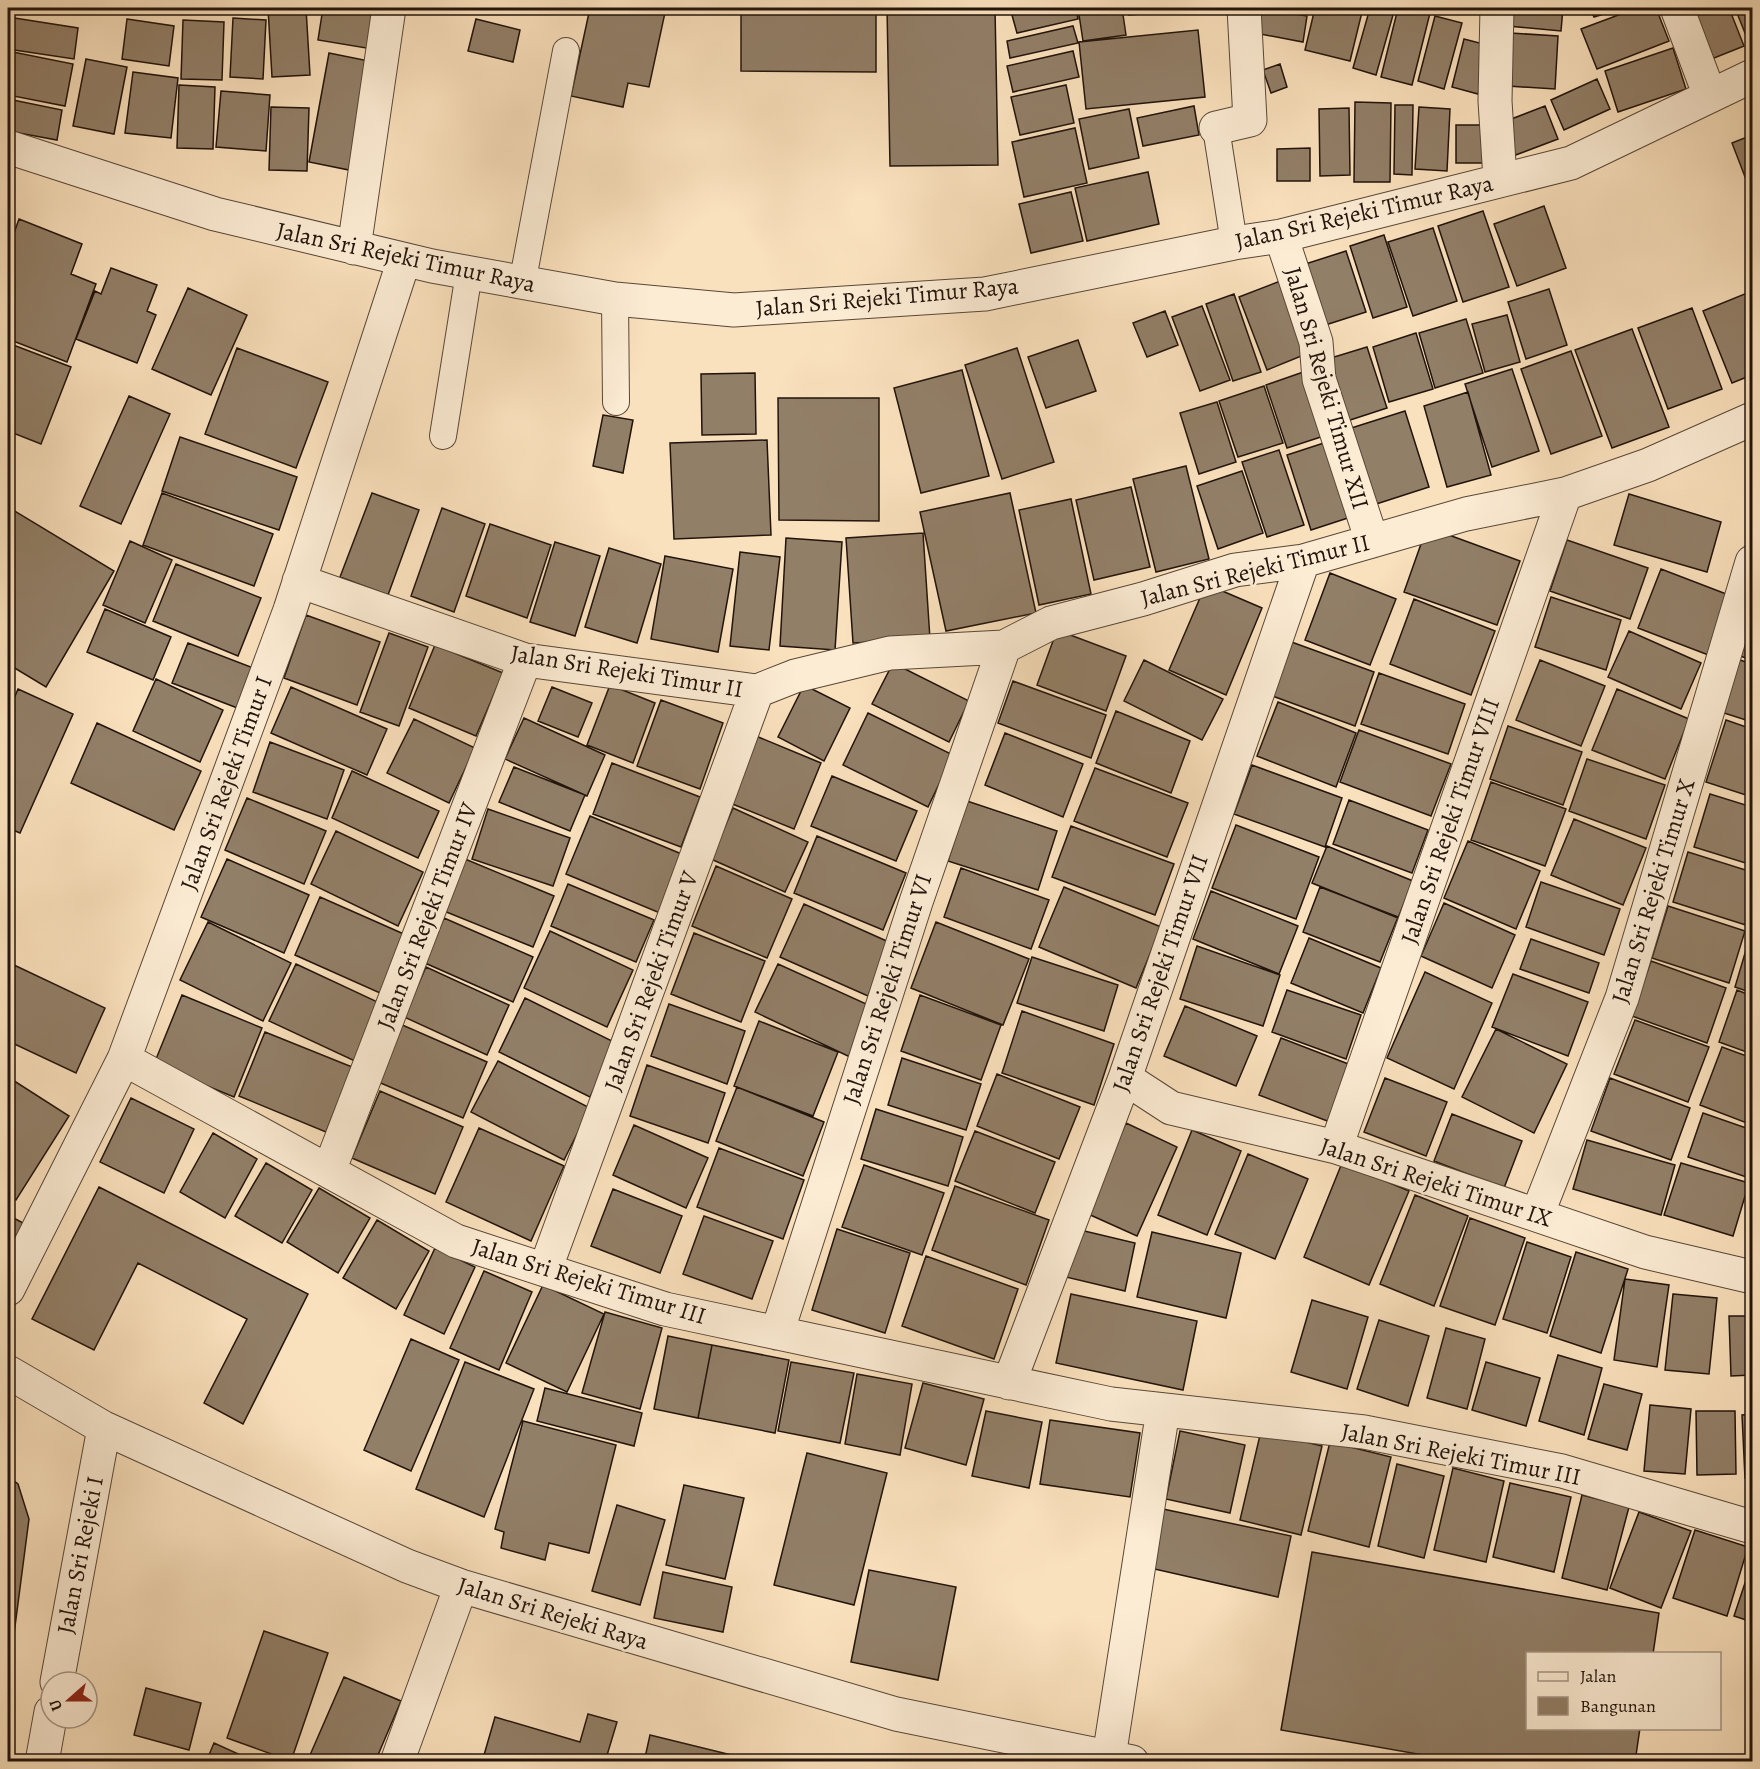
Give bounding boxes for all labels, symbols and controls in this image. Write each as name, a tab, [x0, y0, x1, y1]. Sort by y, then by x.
street label: Jalan Sri Rejeki Timur Raya	[1232, 167, 1497, 257]
street label: Jalan Sri Rejeki Timur Raya	[274, 214, 539, 300]
street label: Jalan Sri Rejeki Timur XII	[1277, 263, 1377, 513]
street label: Jalan Sri Rejeki Timur Raya	[754, 269, 1021, 324]
street label: Jalan Sri Rejeki Timur II	[1137, 526, 1373, 614]
street label: Jalan Sri Rejeki Timur II	[509, 637, 745, 705]
street label: Jalan Sri Rejeki Timur I	[172, 671, 280, 895]
street label: Jalan Sri Rejeki Timur VIII	[1393, 694, 1507, 948]
street label: Jalan Sri Rejeki Timur X	[1604, 775, 1702, 1007]
street label: Jalan Sri Rejeki Timur IV	[369, 798, 485, 1034]
street label: Jalan Sri Rejeki Timur VII	[1104, 850, 1216, 1096]
street label: Jalan Sri Rejeki Timur V	[596, 866, 706, 1095]
street label: Jalan Sri Rejeki Timur VI	[835, 870, 939, 1108]
street label: Jalan Sri Rejeki Timur IX	[1316, 1129, 1556, 1235]
street label: Jalan Sri Rejeki Timur III	[468, 1230, 710, 1332]
street label: Jalan Sri Rejeki Timur III	[1338, 1415, 1584, 1493]
street label: Jalan Sri Rejeki I	[49, 1473, 111, 1637]
street label: Jalan Sri Rejeki Raya	[454, 1569, 653, 1657]
legend	[1526, 1652, 1721, 1730]
text: Jalan	[1580, 1664, 1617, 1688]
north arrow	[39, 1670, 99, 1730]
text: Bangunan	[1580, 1694, 1656, 1718]
text: U	[44, 1696, 68, 1714]

